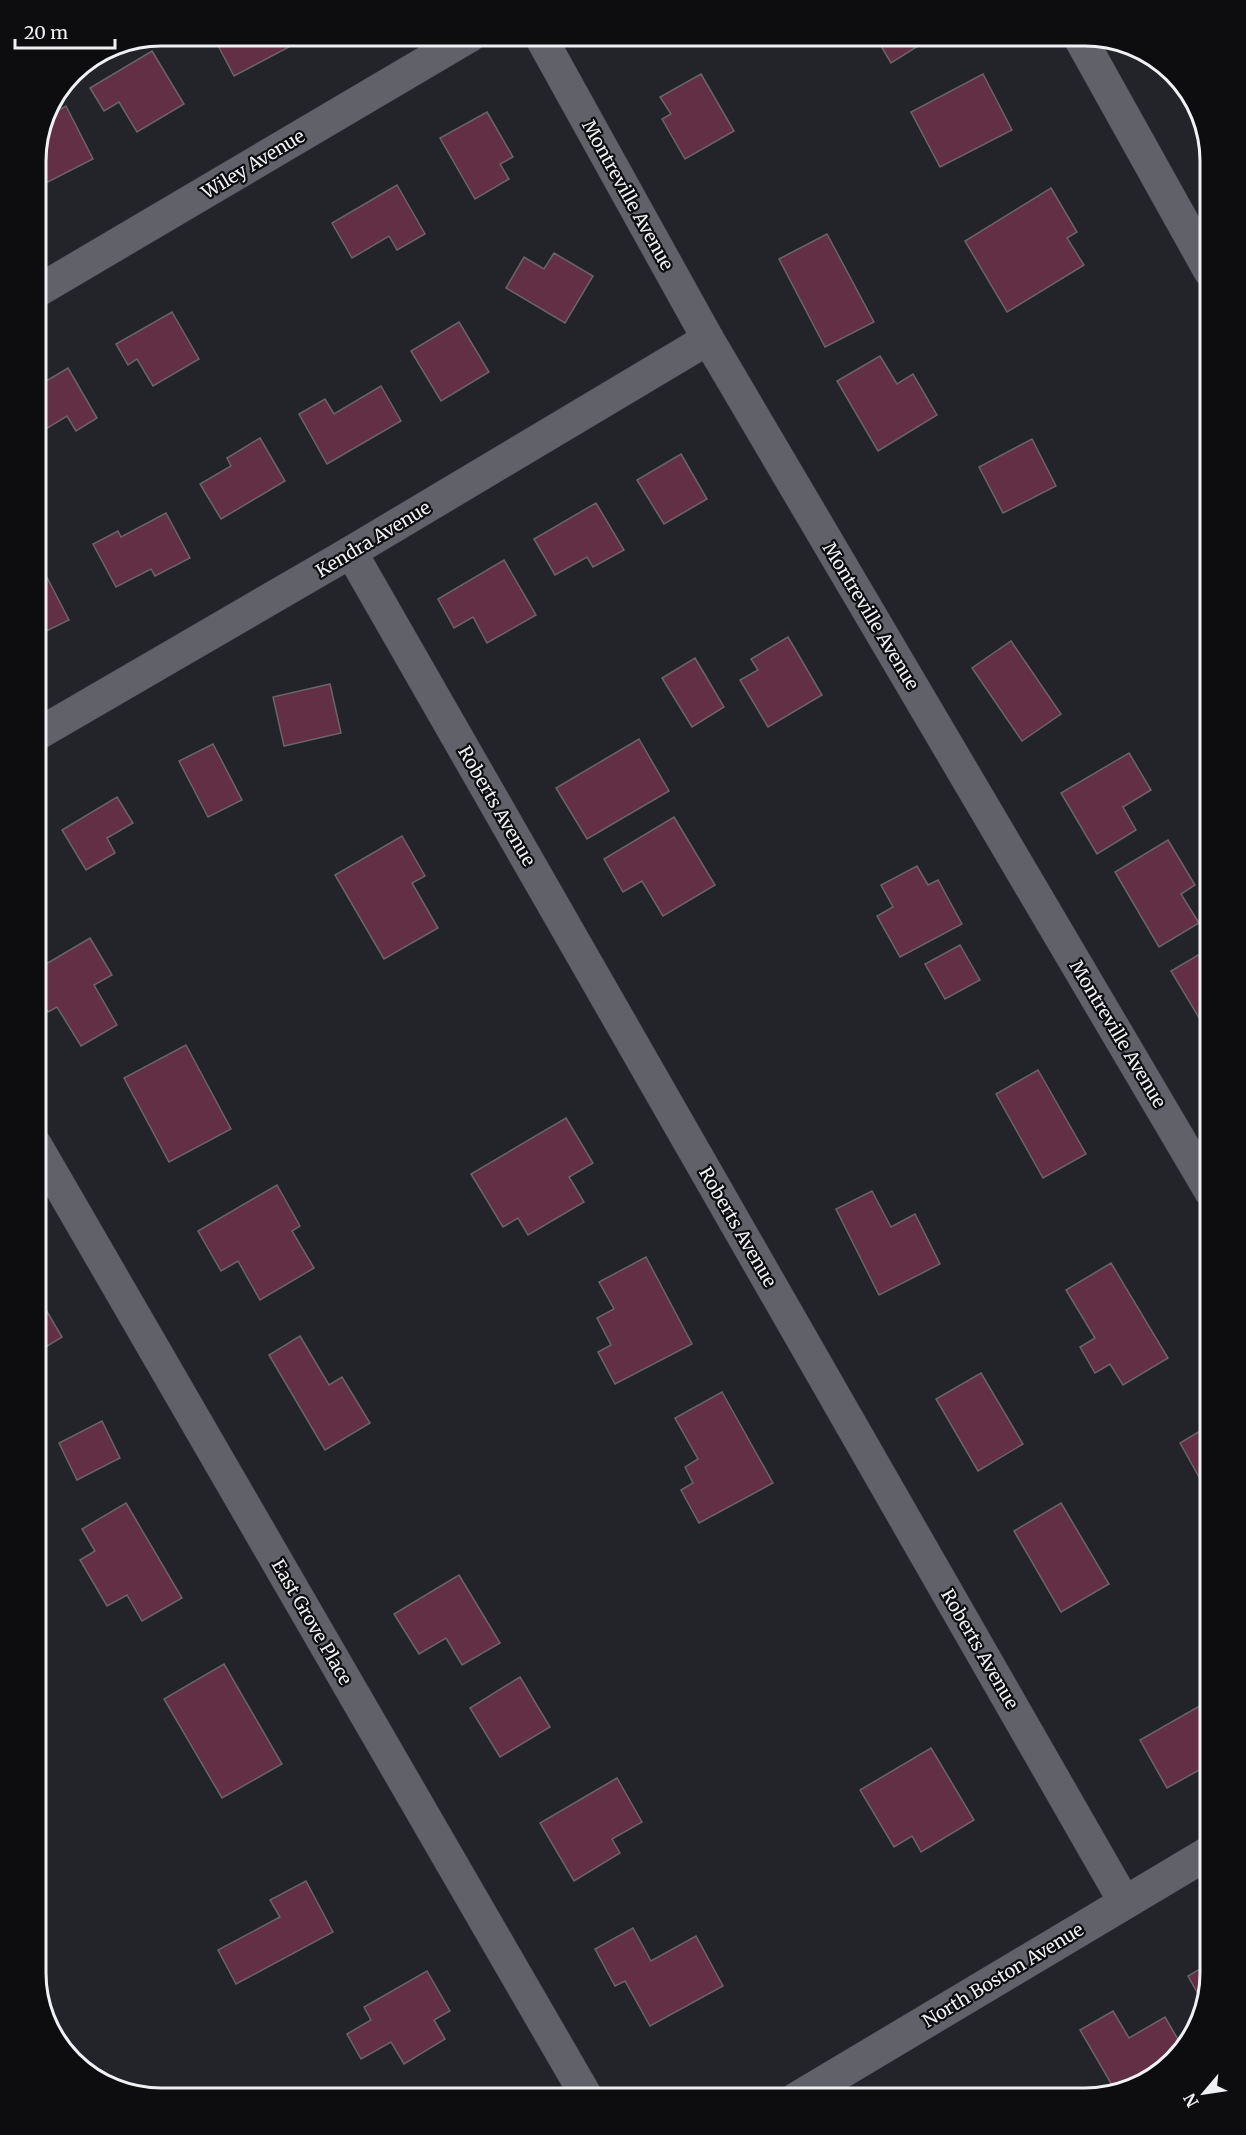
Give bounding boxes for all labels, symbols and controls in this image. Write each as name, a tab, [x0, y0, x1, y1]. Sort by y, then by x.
scale bar	[15, 12, 116, 50]
text: 20 m	[24, 21, 68, 44]
street label: Montreville Avenue	[577, 116, 679, 274]
street label: Wiley Avenue	[196, 124, 309, 204]
street label: Kendra Avenue	[311, 496, 435, 582]
street label: Montreville Avenue	[818, 538, 924, 694]
street label: Roberts Avenue	[453, 742, 541, 870]
street label: Montreville Avenue	[1065, 956, 1171, 1112]
street label: Roberts Avenue	[694, 1163, 782, 1291]
street label: East Grove Place	[267, 1555, 357, 1689]
street label: Roberts Avenue	[936, 1585, 1024, 1713]
street label: North Boston Avenue	[918, 1918, 1088, 2032]
north arrow	[1174, 2063, 1234, 2123]
text: N	[1179, 2090, 1203, 2111]

